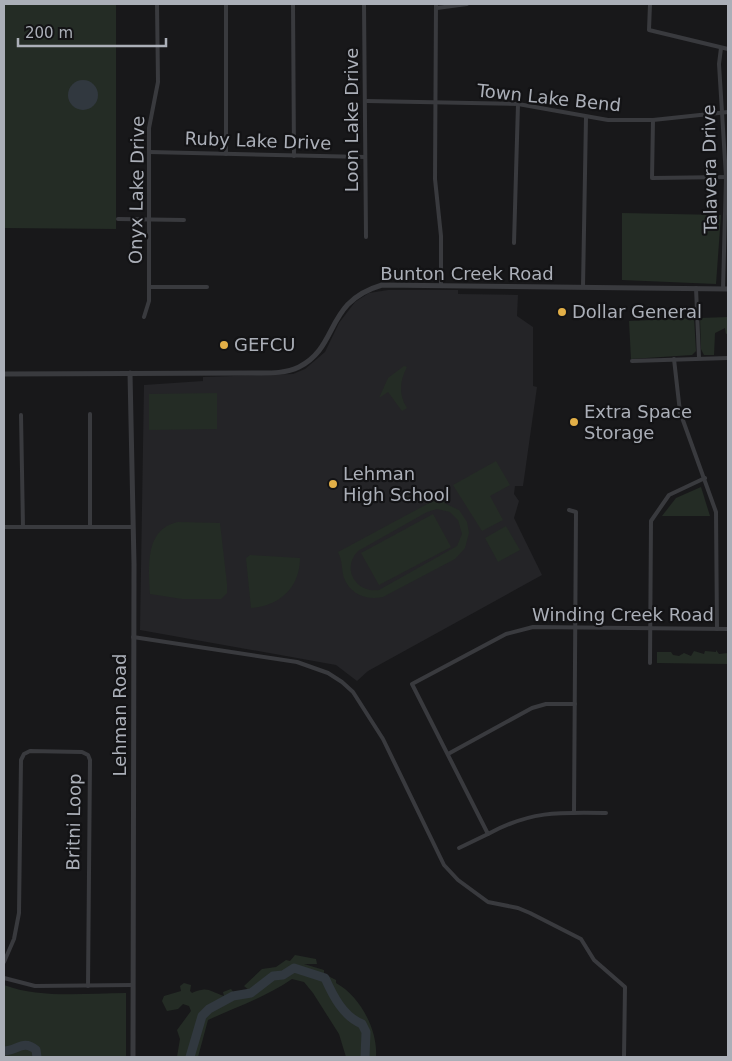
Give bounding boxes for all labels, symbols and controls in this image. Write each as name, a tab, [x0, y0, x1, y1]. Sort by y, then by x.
scale bar	[18, 15, 165, 47]
text: 200 m	[25, 24, 73, 42]
street label: Loon Lake Drive	[341, 48, 362, 192]
street label: Town Lake Bend	[475, 79, 622, 116]
street label: Talavera Drive	[698, 104, 721, 235]
street label: Onyx Lake Drive	[125, 116, 148, 264]
street label: Ruby Lake Drive	[184, 127, 332, 154]
street label: Bunton Creek Road	[380, 263, 554, 284]
place label: Dollar General	[572, 301, 702, 322]
marker: Dollar General	[556, 306, 568, 318]
place label: GEFCU	[234, 334, 295, 355]
marker: GEFCU	[218, 339, 230, 351]
place label: Extra Space Storage	[584, 401, 692, 443]
marker: Extra Space Storage	[568, 416, 580, 428]
place label: Lehman High School	[343, 463, 450, 505]
marker: Lehman High School	[327, 478, 339, 490]
street label: Winding Creek Road	[532, 604, 714, 625]
street label: Lehman Road	[109, 653, 130, 777]
street label: Britni Loop	[62, 773, 85, 871]

